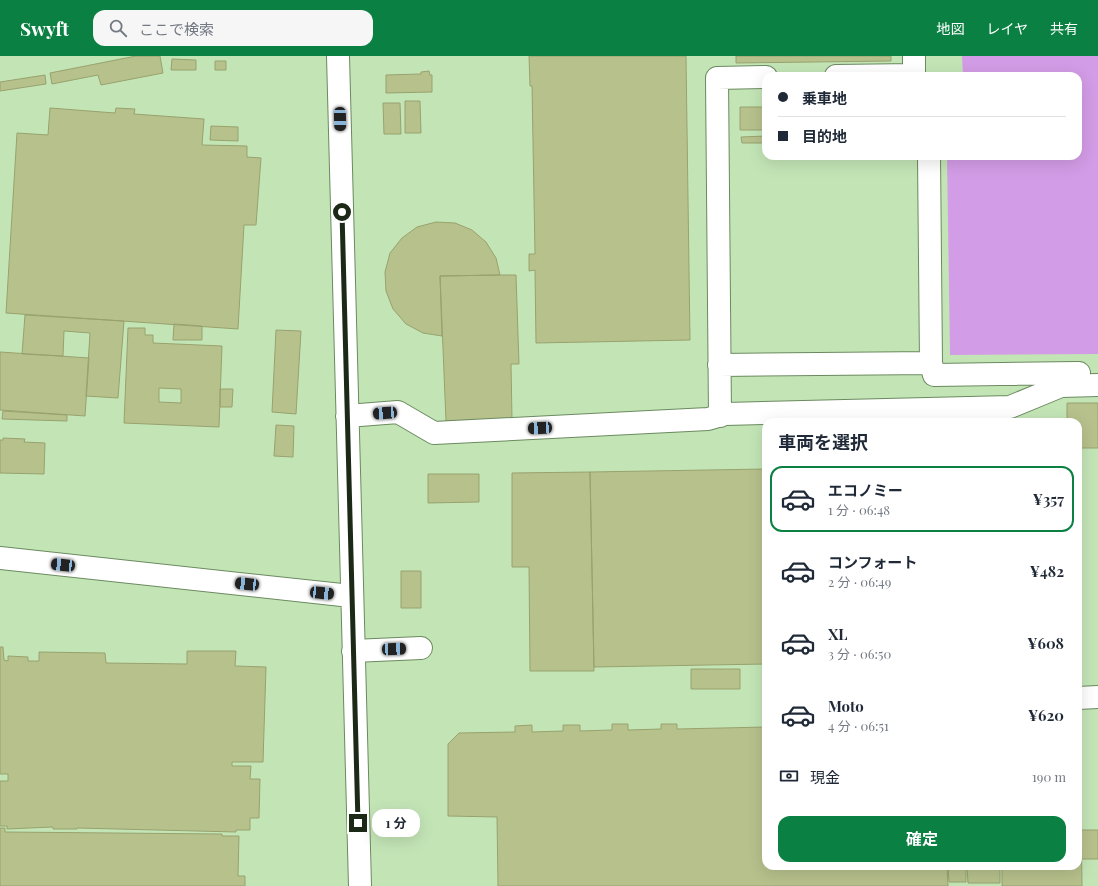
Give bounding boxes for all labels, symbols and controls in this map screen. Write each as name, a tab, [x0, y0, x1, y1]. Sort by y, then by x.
search box	[93, 10, 373, 46]
text: Swyft	[20, 15, 69, 41]
icon: search	[107, 17, 129, 39]
text: ここで検索	[139, 19, 214, 39]
text: 地図	[936, 19, 964, 38]
text: レイヤ	[986, 19, 1028, 38]
text: 共有	[1050, 19, 1078, 38]
text: 乗車地	[802, 88, 847, 108]
car	[334, 107, 346, 131]
text: 目的地	[802, 126, 847, 146]
route start	[333, 203, 351, 221]
car	[373, 406, 397, 420]
car	[528, 421, 552, 435]
text: 車両を選択	[778, 430, 868, 454]
text: エコノミー	[828, 480, 903, 500]
icon: car	[780, 481, 816, 517]
text: ¥357	[1033, 489, 1064, 509]
text: 1 分 · 06:48	[828, 501, 890, 518]
text: コンフォート	[828, 552, 918, 572]
icon: car	[780, 553, 816, 589]
car	[50, 558, 76, 572]
text: ¥482	[1030, 561, 1064, 581]
text: 2 分 · 06:49	[828, 573, 891, 590]
car	[234, 577, 260, 591]
car	[309, 586, 335, 600]
text: XL	[828, 624, 848, 644]
icon: car	[780, 625, 816, 661]
text: ¥608	[1027, 633, 1064, 653]
car	[382, 643, 406, 655]
text: 3 分 · 06:50	[828, 645, 891, 662]
text: Moto	[828, 696, 864, 716]
icon: car	[780, 697, 816, 733]
text: ¥620	[1028, 705, 1064, 725]
text: 4 分 · 06:51	[828, 717, 889, 734]
icon: cash	[778, 765, 800, 787]
text: 現金	[810, 767, 840, 787]
text: 190 m	[1032, 768, 1066, 785]
callout: 1 分	[372, 809, 420, 837]
route end	[349, 814, 367, 832]
text: 1 分	[385, 814, 407, 831]
button: 確定	[778, 816, 1066, 862]

